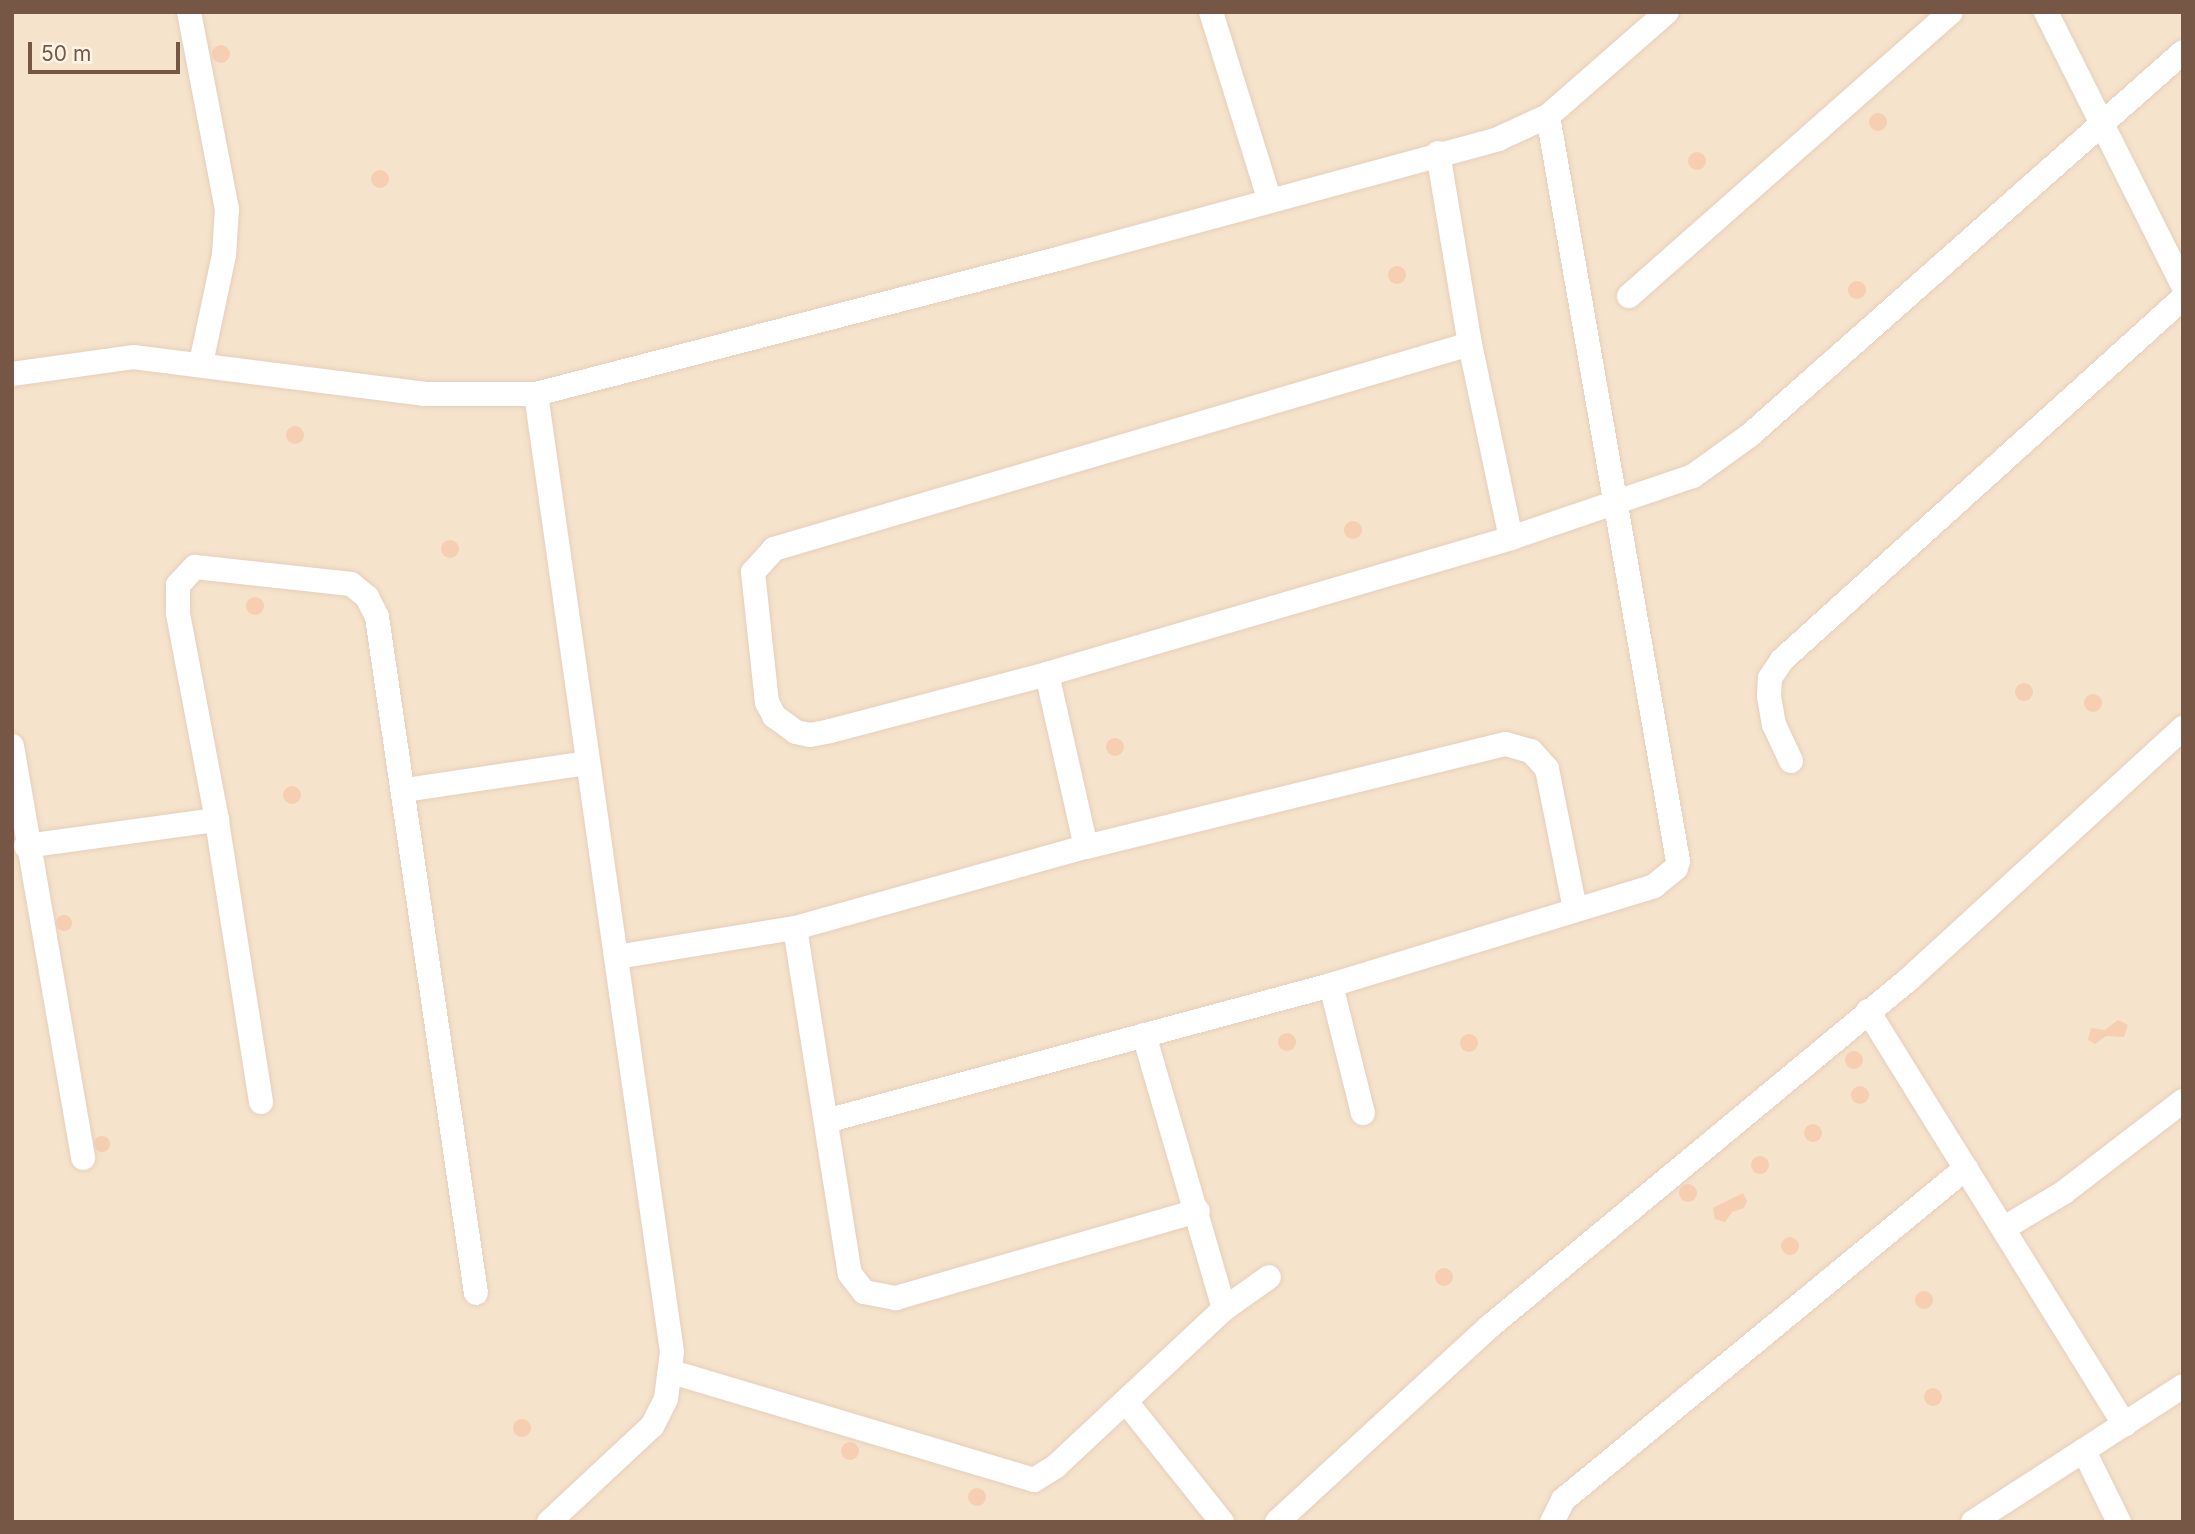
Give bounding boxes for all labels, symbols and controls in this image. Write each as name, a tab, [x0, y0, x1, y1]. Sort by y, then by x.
scale bar	[32, 28, 184, 72]
text: 50 m	[41, 41, 91, 66]

